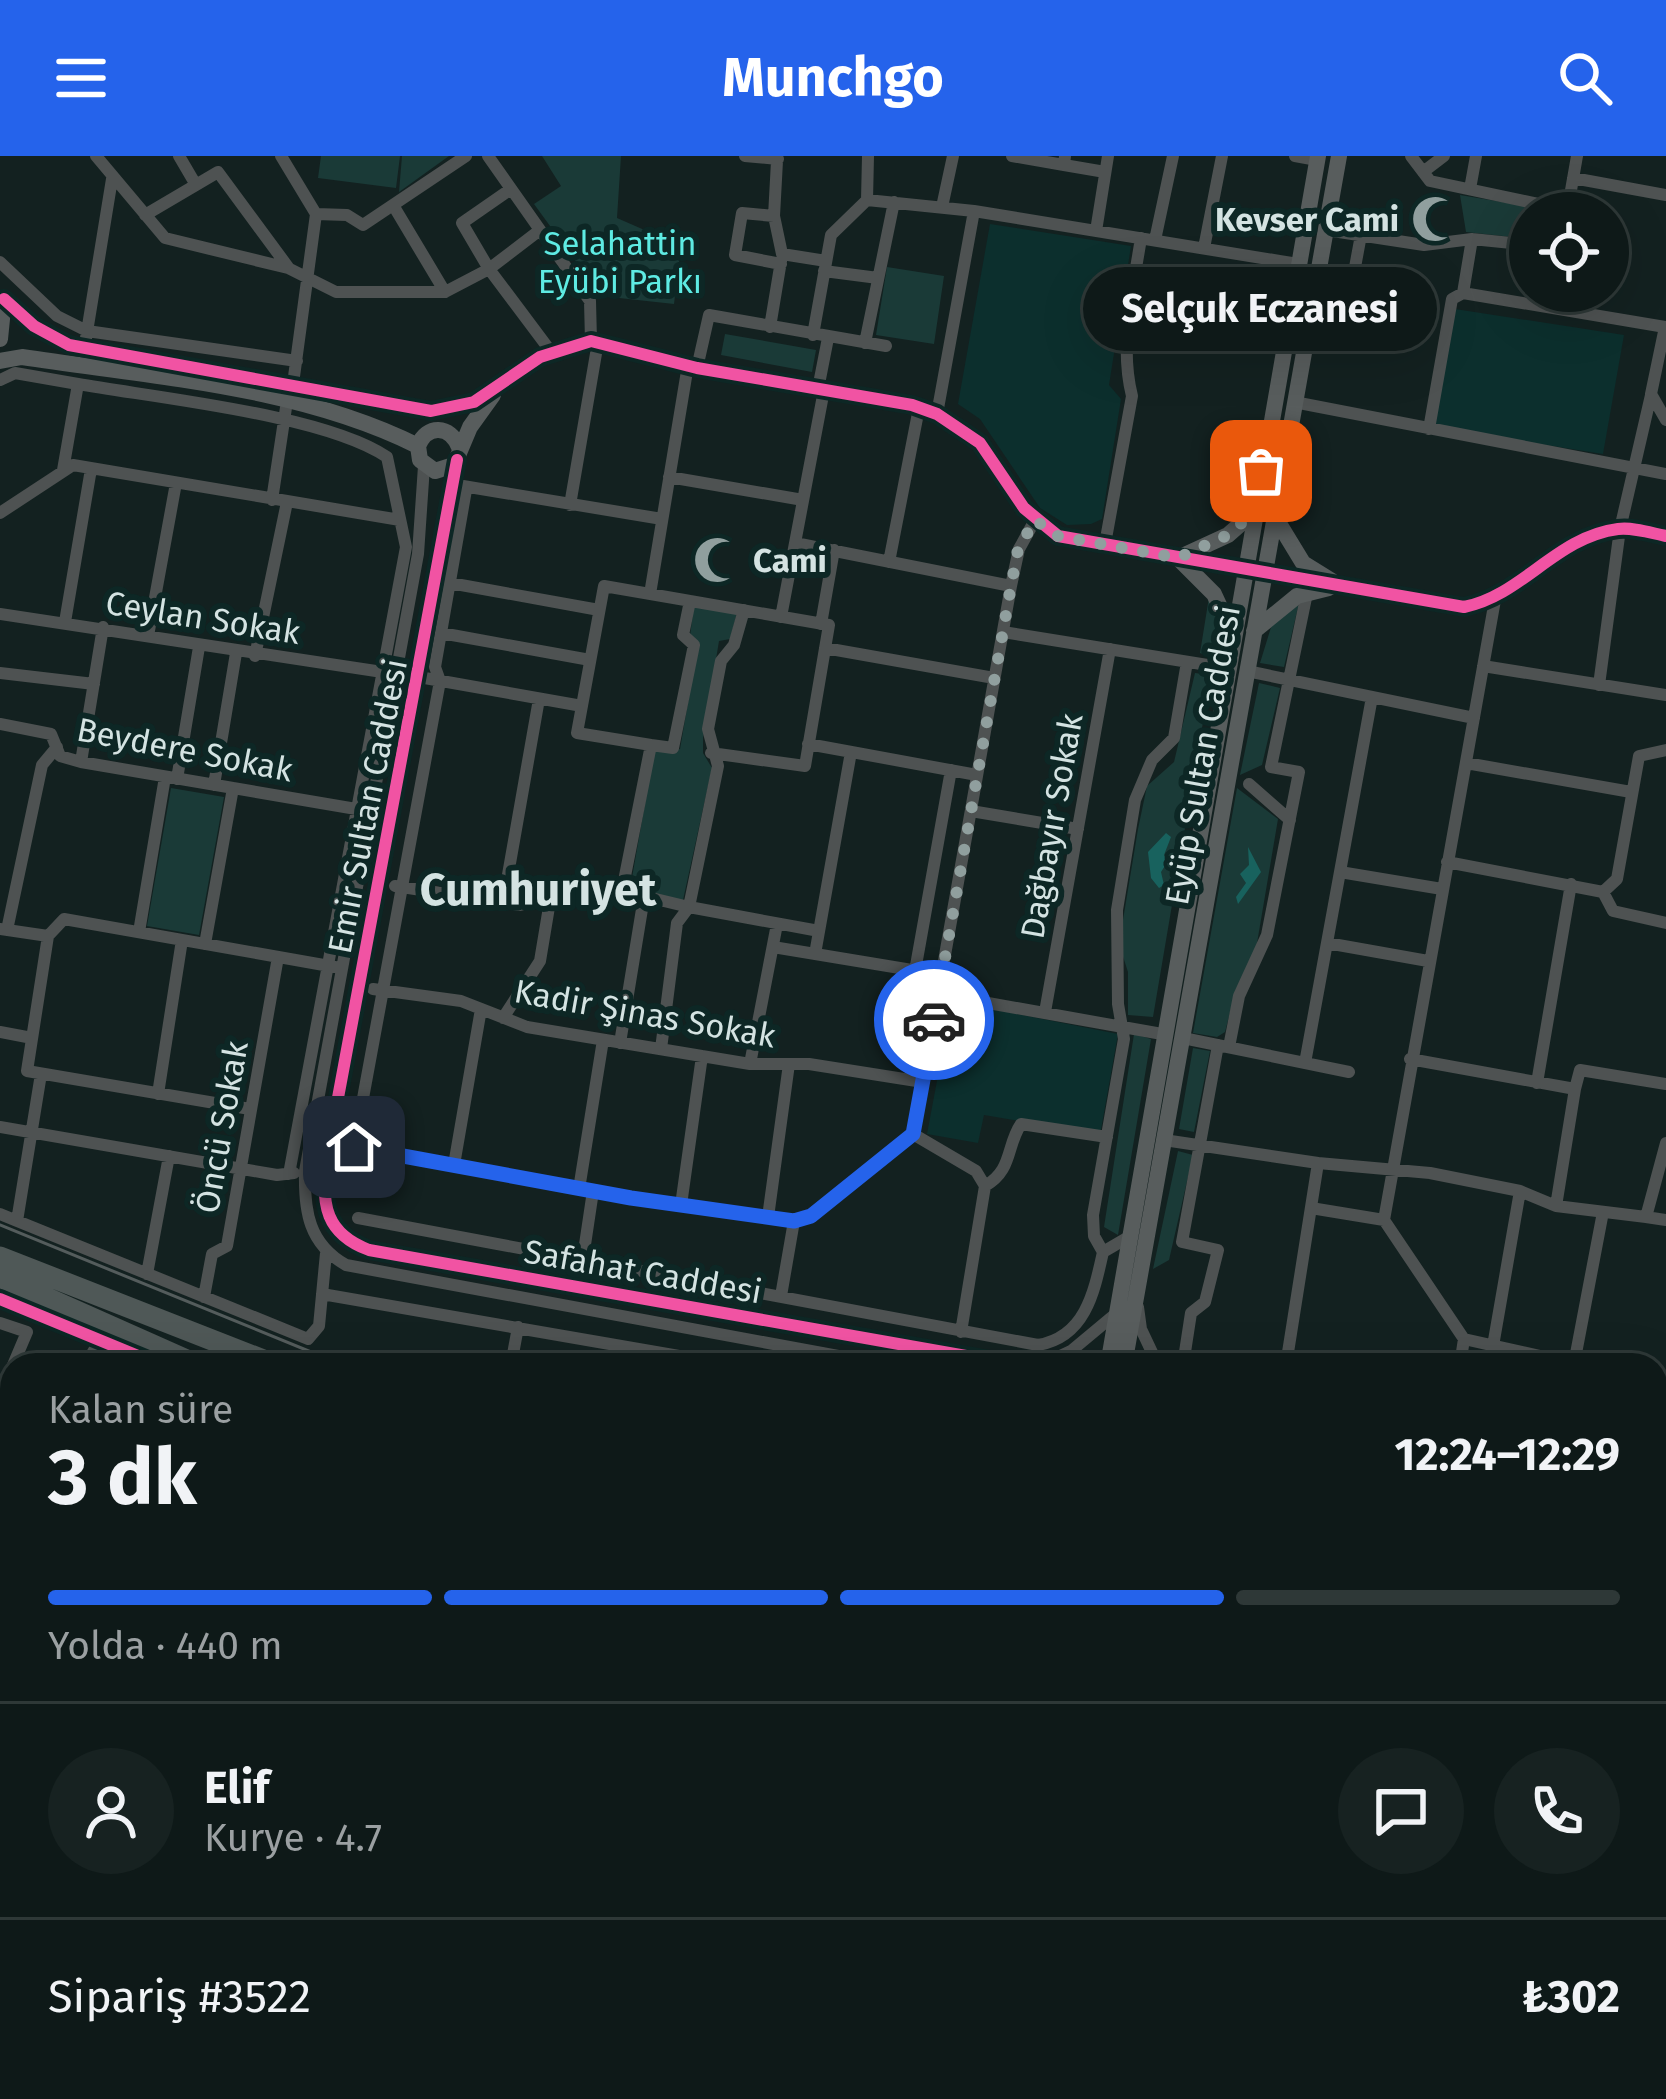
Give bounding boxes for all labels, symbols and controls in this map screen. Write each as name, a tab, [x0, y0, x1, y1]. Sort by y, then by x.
icon: menu	[48, 45, 114, 111]
icon: search	[1552, 45, 1618, 111]
text: Munchgo	[722, 46, 944, 110]
map controls	[1509, 192, 1629, 312]
button: locate	[1509, 192, 1629, 312]
mosque icon: Kevser Cami	[1410, 194, 1460, 244]
place label: Kevser Cami	[1215, 200, 1399, 240]
park label: Selahattin Eyübi Parkı	[538, 224, 702, 302]
callout: Selçuk Eczanesi	[1084, 267, 1438, 351]
text: Selçuk Eczanesi	[1121, 286, 1399, 332]
pin	[1210, 420, 1312, 522]
icon: bag	[1228, 438, 1294, 504]
mosque icon: Cami	[692, 535, 742, 585]
place label: Cami	[753, 541, 827, 581]
street label: Ceylan Sokak	[103, 583, 303, 653]
street label: Eyüp Sultan Caddesi	[1157, 602, 1249, 908]
street label: Emir Sultan Caddesi	[320, 655, 416, 957]
street label: Beydere Sokak	[74, 709, 296, 791]
street label: Dağbayır Sokak	[1012, 710, 1091, 942]
district label: Cumhuriyet	[420, 863, 657, 917]
courier	[874, 960, 994, 1080]
street label: Kadir Şinas Sokak	[511, 971, 779, 1057]
icon: car	[901, 987, 967, 1053]
street label: Öncü Sokak	[187, 1038, 257, 1216]
pin	[303, 1096, 405, 1198]
icon: home	[321, 1114, 387, 1180]
street label: Safahat Caddesi	[521, 1231, 765, 1313]
text: Kalan süre	[48, 1387, 233, 1433]
text: 12:24–12:29	[1394, 1428, 1620, 1482]
text: 3 dk	[48, 1431, 197, 1525]
text: Yolda · 440 m	[48, 1623, 283, 1669]
button: person	[48, 1748, 174, 1874]
button: chat	[1338, 1748, 1464, 1874]
button: phone	[1494, 1748, 1620, 1874]
text: Elif	[204, 1761, 269, 1815]
text: Kurye · 4.7	[204, 1815, 382, 1861]
text: Sipariş #3522	[48, 1970, 311, 2024]
text: ₺302	[1522, 1970, 1620, 2024]

